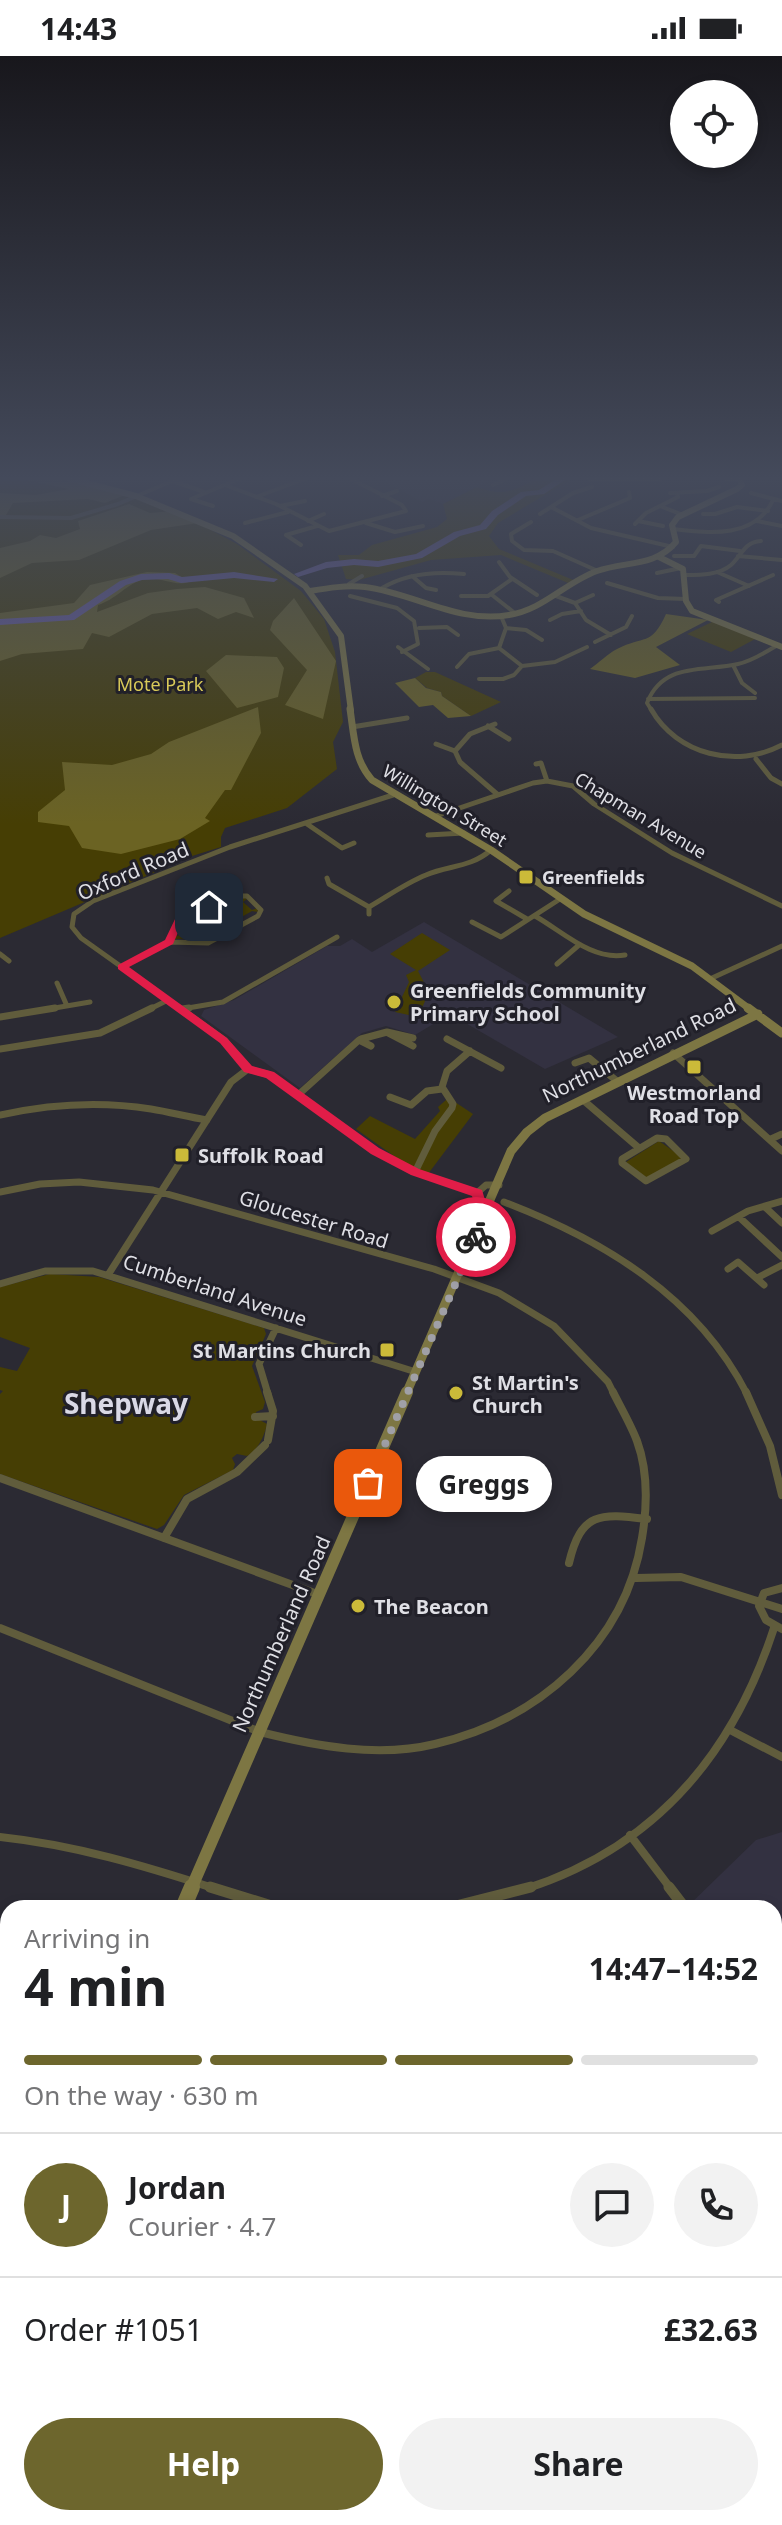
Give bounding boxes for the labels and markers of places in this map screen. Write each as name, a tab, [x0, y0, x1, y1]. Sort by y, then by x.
place label: Greenfields	[542, 865, 645, 889]
marker: Greenfields	[517, 868, 535, 886]
pin	[175, 873, 243, 941]
place label: Greenfields Community Primary School	[410, 977, 646, 1027]
marker: Greenfields Community Primary School	[385, 993, 403, 1011]
marker: Westmorland Road Top	[685, 1058, 703, 1076]
place label: Westmorland Road Top	[627, 1079, 761, 1129]
place label: Suffolk Road	[198, 1142, 324, 1169]
marker: Suffolk Road	[173, 1146, 191, 1164]
place label: St Martins Church	[193, 1337, 371, 1364]
marker: St Martins Church	[378, 1341, 396, 1359]
place label: St Martin's Church	[472, 1369, 579, 1419]
marker: St Martin's Church	[447, 1384, 465, 1402]
pin	[334, 1449, 402, 1517]
callout: Greggs	[416, 1455, 552, 1511]
place label: The Beacon	[374, 1593, 489, 1620]
marker: The Beacon	[349, 1597, 367, 1615]

